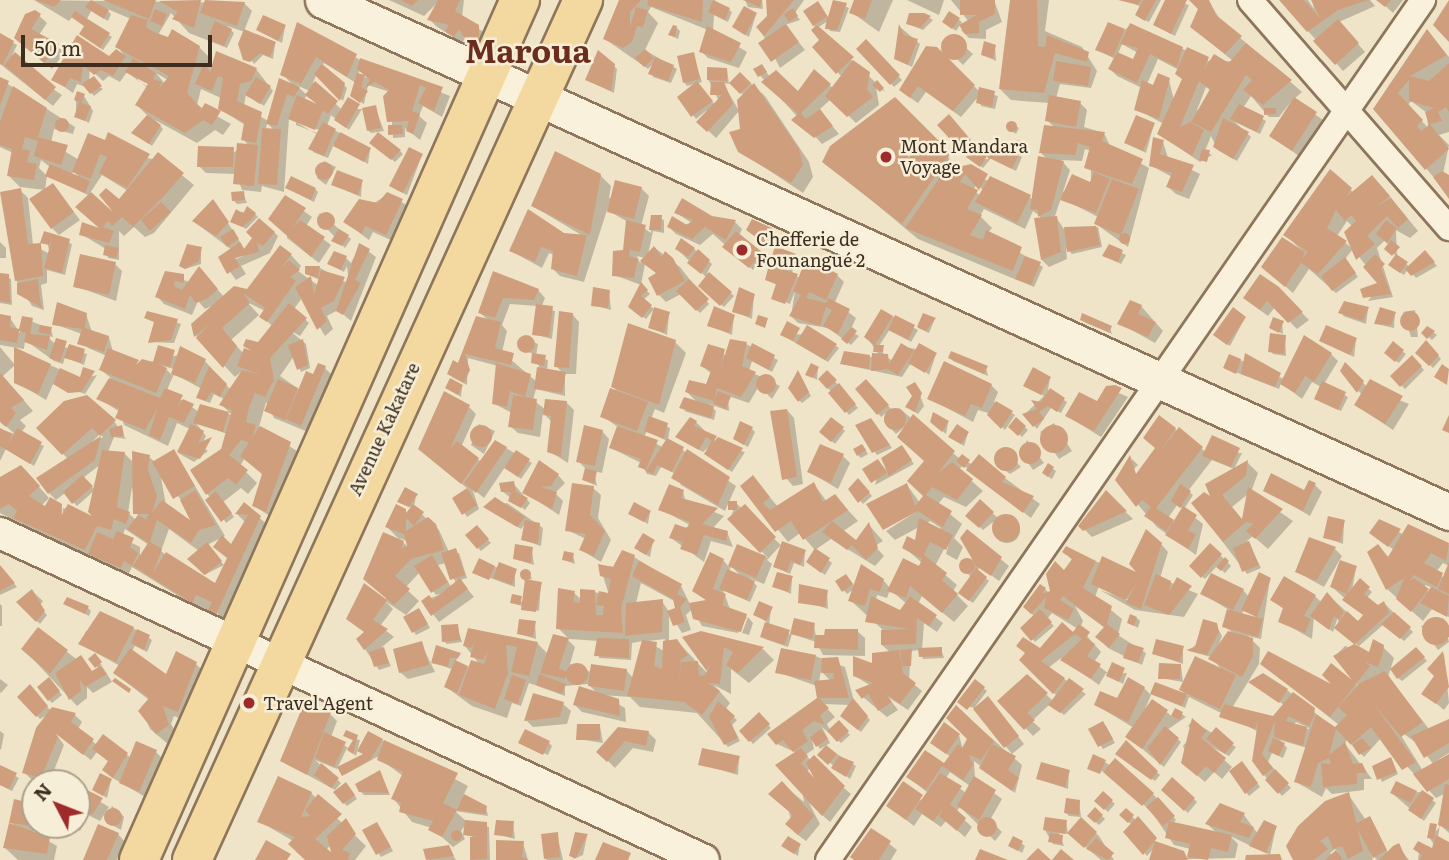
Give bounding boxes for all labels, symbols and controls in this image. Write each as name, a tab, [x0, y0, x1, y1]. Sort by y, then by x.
scale bar	[24, 21, 215, 65]
district label: Maroua	[465, 30, 591, 68]
text: 50 m	[34, 31, 81, 62]
place label: Mont Mandara Voyage	[900, 136, 1028, 178]
marker: Mont Mandara Voyage	[878, 149, 894, 165]
place label: Chefferie de Founangué 2	[756, 229, 865, 272]
marker: Chefferie de Founangué 2	[734, 242, 750, 258]
street label: Avenue Kakatare	[344, 359, 424, 499]
place label: Travel Agent	[263, 692, 373, 714]
marker: Travel Agent	[241, 695, 257, 711]
north arrow	[21, 769, 91, 839]
text: N	[26, 776, 58, 807]

